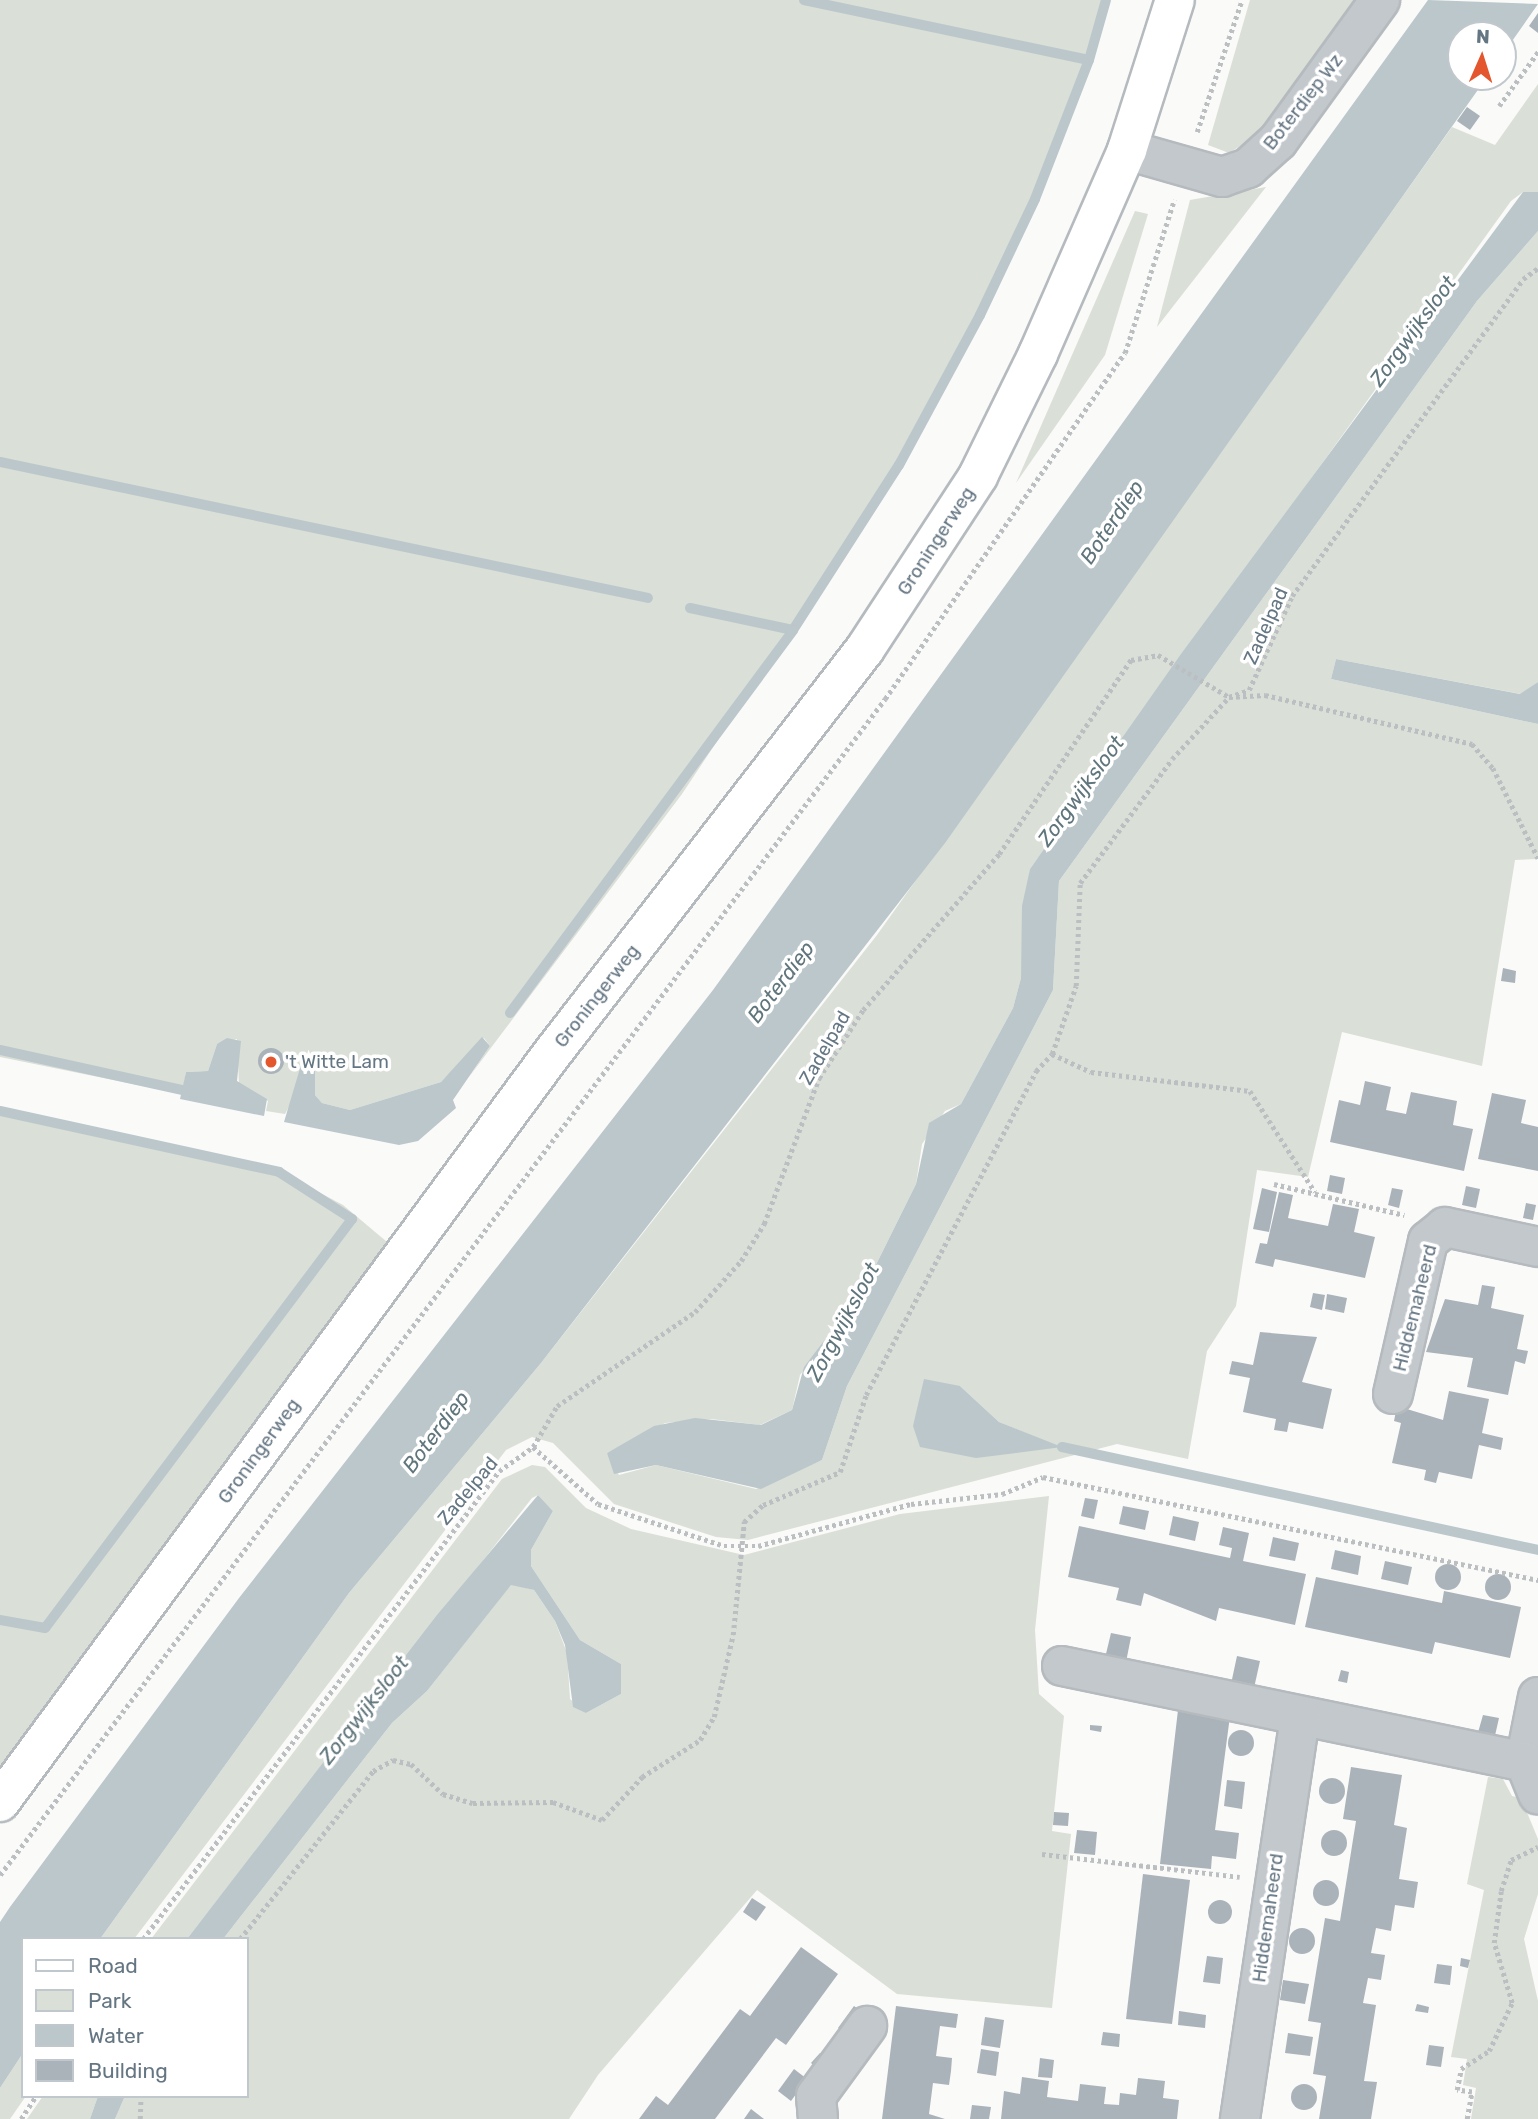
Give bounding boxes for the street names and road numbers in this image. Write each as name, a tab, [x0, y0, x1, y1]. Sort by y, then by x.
street label: Boterdiep Wz	[1258, 49, 1348, 155]
street label: Groningerweg	[892, 483, 980, 599]
street label: Zadelpad	[1239, 584, 1293, 668]
street label: Groningerweg	[550, 940, 644, 1052]
street label: Zadelpad	[795, 1007, 855, 1089]
street label: Hiddemaheerd	[1388, 1242, 1442, 1374]
street label: Groningerweg	[213, 1394, 305, 1508]
street label: Zadelpad	[433, 1452, 503, 1530]
street label: Hiddemaheerd	[1248, 1852, 1288, 1984]

